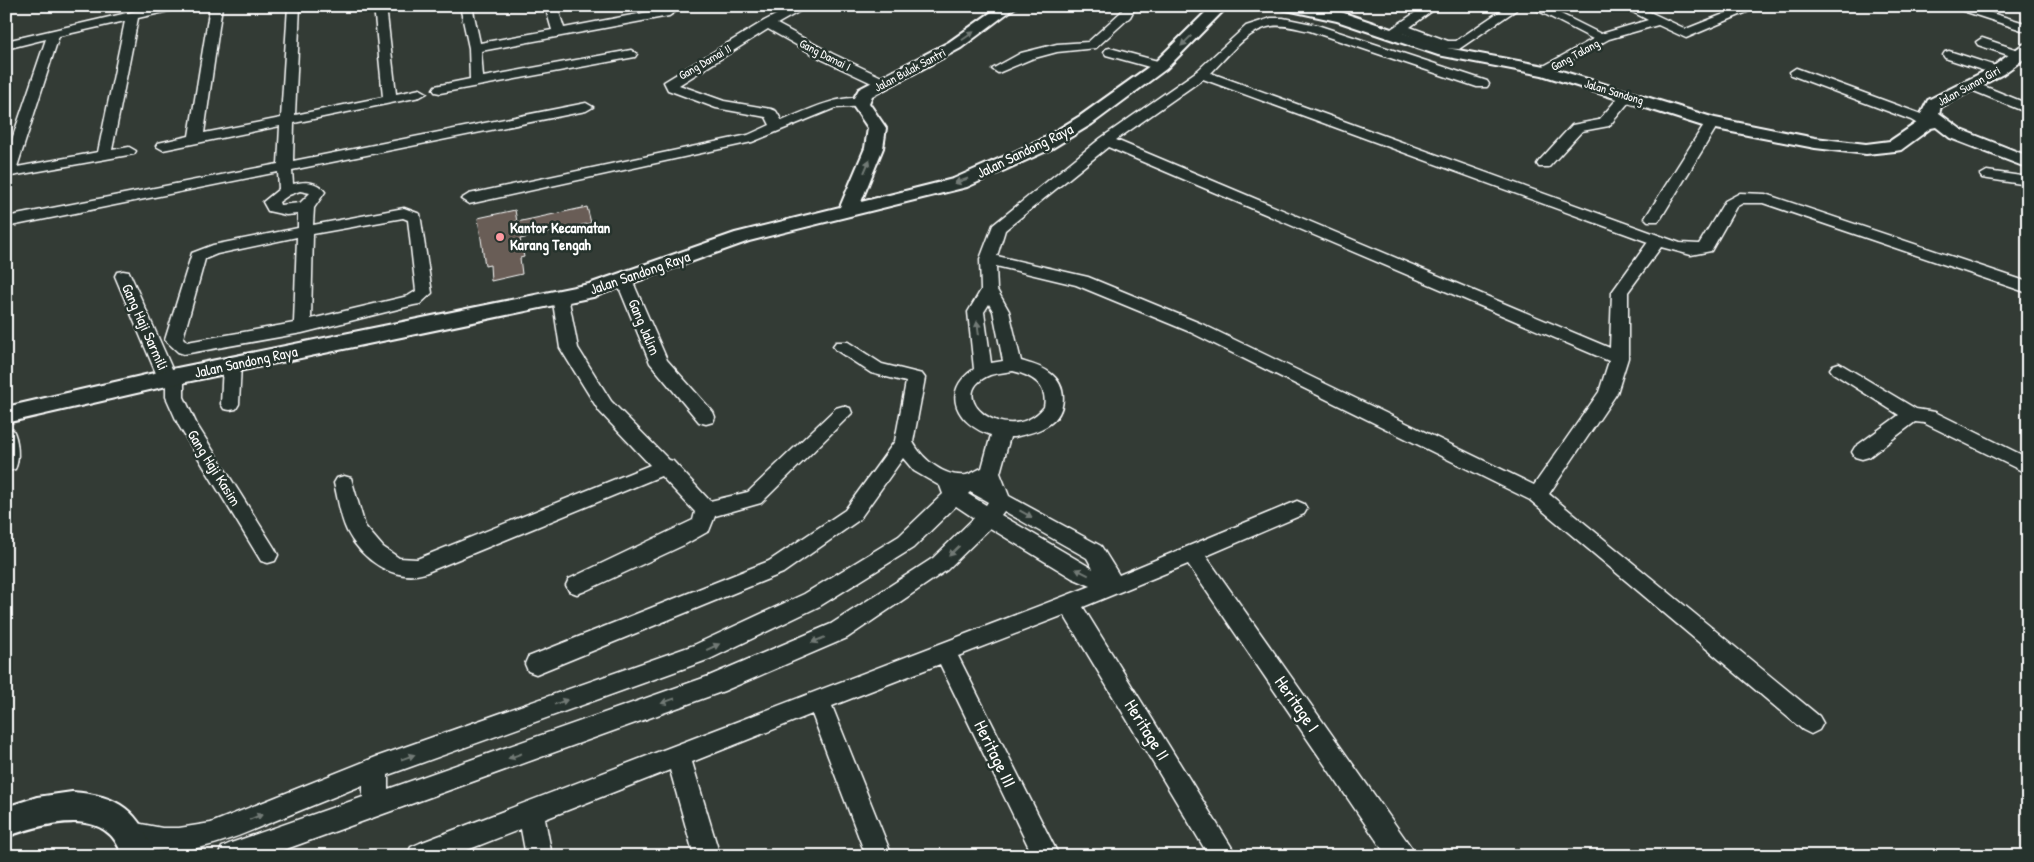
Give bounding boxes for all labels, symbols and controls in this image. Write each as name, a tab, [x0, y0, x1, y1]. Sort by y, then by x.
one-way arrow	[961, 31, 975, 41]
street label: Gang Damai I	[797, 34, 854, 75]
street label: Gang Talang	[1547, 34, 1602, 75]
one-way arrow	[1181, 35, 1193, 47]
street label: Gang Damai II	[675, 40, 734, 84]
street label: Jalan Bulak Santri	[871, 44, 949, 96]
street label: Jalan Sunan Giri	[1934, 61, 2003, 110]
street label: Jalan Sandong	[1582, 74, 1646, 109]
street label: Jalan Sandong Raya	[973, 118, 1077, 183]
one-way arrow	[864, 158, 871, 173]
one-way arrow	[954, 178, 969, 186]
place label: Kantor Kecamatan Karang Tengah	[510, 217, 611, 256]
marker: Kantor Kecamatan Karang Tengah	[494, 231, 506, 243]
street label: Jalan Sandong Raya	[587, 246, 693, 300]
street label: Gang Haji Sarmili	[117, 280, 174, 373]
street label: Gang Jalim	[623, 296, 666, 358]
one-way arrow	[974, 320, 982, 336]
street label: Jalan Sandong Raya	[192, 340, 299, 383]
street label: Gang Haji Kasim	[183, 426, 246, 510]
one-way arrow	[1018, 510, 1033, 518]
one-way arrow	[948, 545, 960, 557]
one-way arrow	[1075, 568, 1089, 576]
one-way arrow	[811, 636, 826, 644]
one-way arrow	[706, 642, 720, 650]
street label: Heritage I	[1269, 671, 1326, 737]
street label: Heritage II	[1119, 694, 1176, 765]
one-way arrow	[660, 697, 675, 705]
one-way arrow	[553, 698, 568, 705]
street label: Heritage III	[968, 716, 1022, 792]
one-way arrow	[507, 752, 522, 760]
one-way arrow	[400, 753, 415, 760]
one-way arrow	[249, 812, 263, 820]

